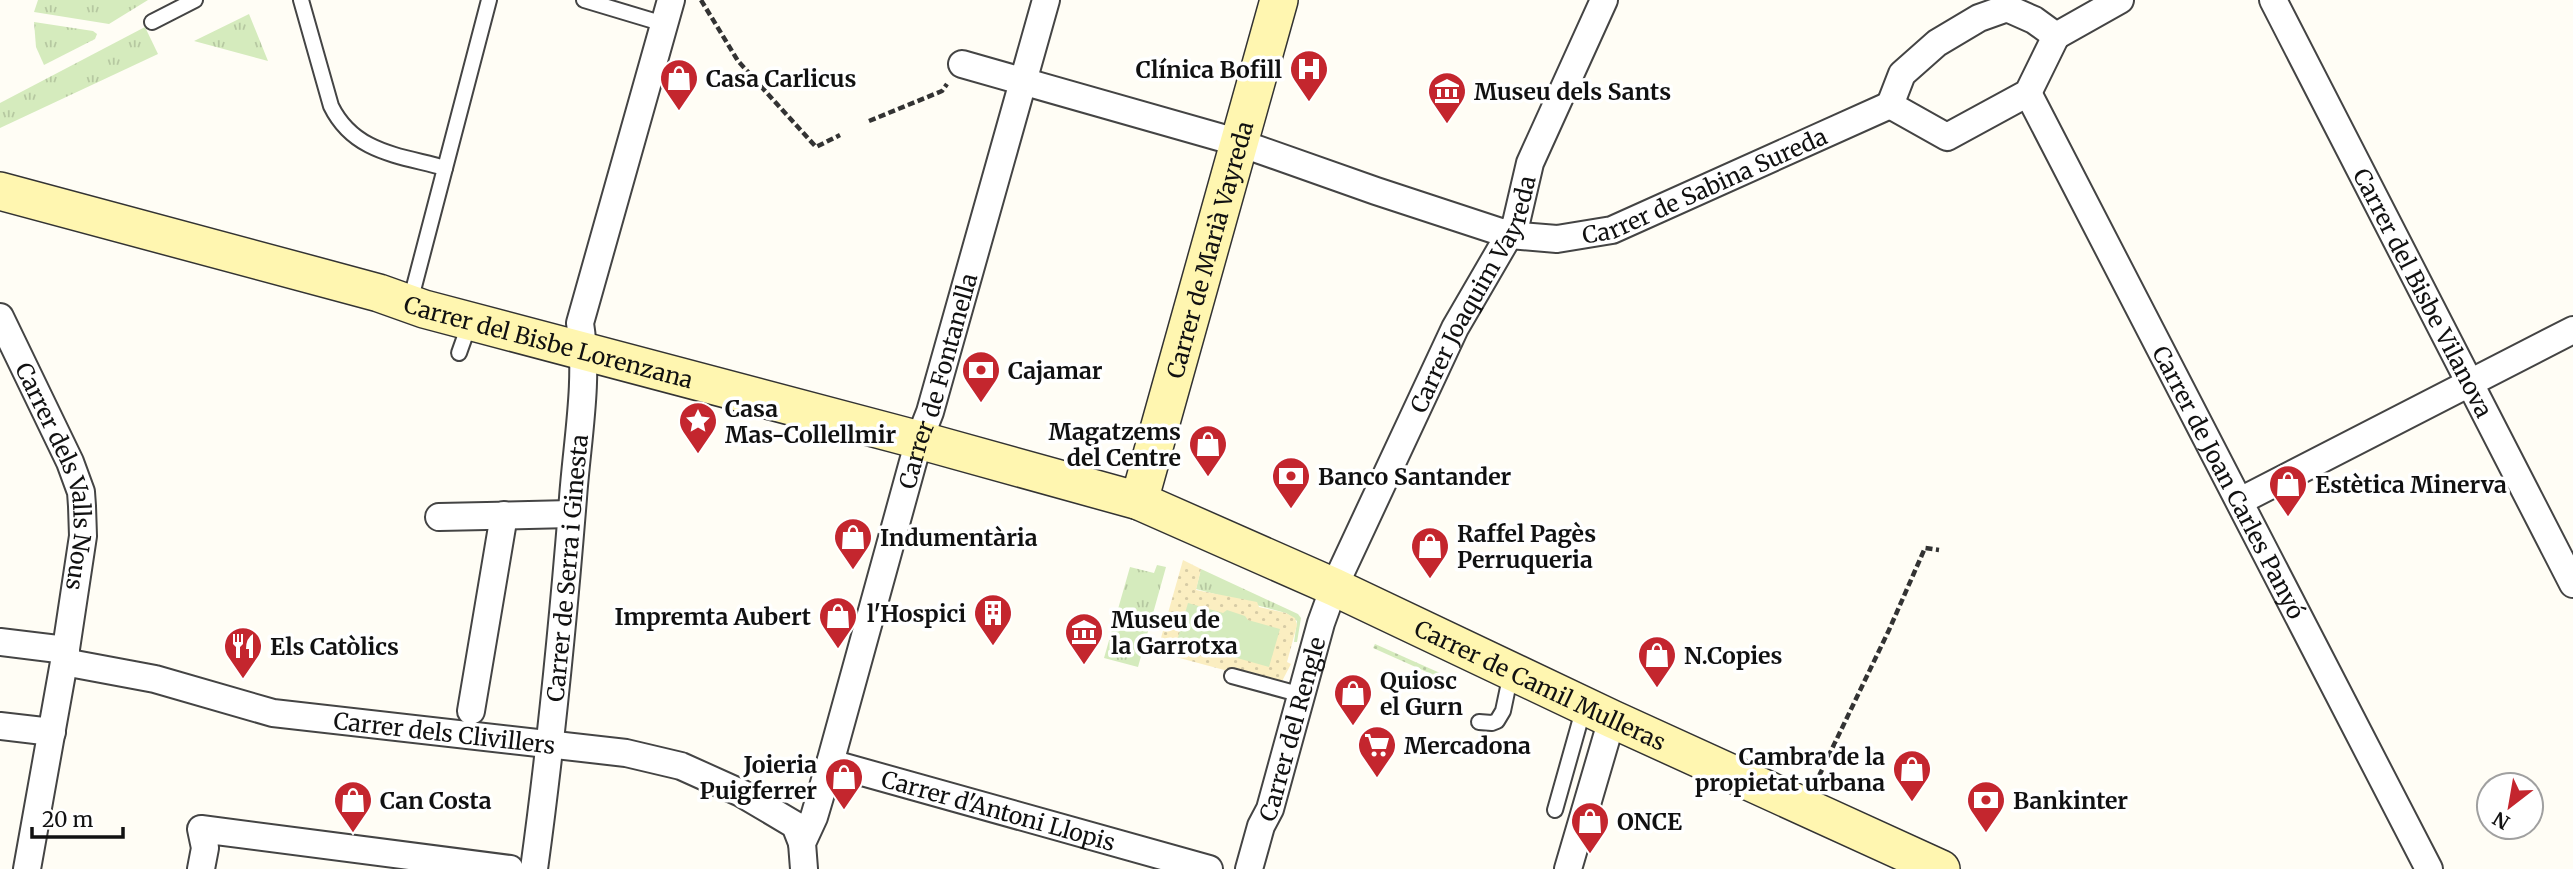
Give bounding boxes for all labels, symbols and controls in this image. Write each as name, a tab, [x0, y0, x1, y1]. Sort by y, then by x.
hospital icon: Clínica Bofill	[1288, 48, 1330, 103]
place label: Clínica Bofill	[1136, 55, 1283, 84]
shop icon: Casa Carlicus	[658, 57, 700, 112]
place label: Casa Carlicus	[706, 64, 857, 93]
museum icon: Museu dels Sants	[1426, 70, 1468, 125]
place label: Museu dels Sants	[1474, 77, 1671, 106]
street label: Carrer de Marià Vayreda	[1160, 118, 1259, 382]
street label: Carrer de Sabina Sureda	[1580, 121, 1831, 249]
street label: Carrer del Bisbe Vilanova	[2347, 163, 2499, 422]
street label: Carrer Joaquim Vayreda	[1403, 173, 1541, 417]
street label: Carrer de Fontanella	[892, 270, 983, 492]
street label: Carrer del Bisbe Lorenzana	[400, 289, 696, 394]
street label: Carrer de Joan Carles Panyó	[2147, 341, 2312, 623]
bank icon: Cajamar	[960, 349, 1002, 404]
place label: Cajamar	[1008, 356, 1103, 385]
street label: Carrer dels Valls Nous	[10, 358, 98, 592]
place label: Casa Mas-Collellmir	[725, 394, 897, 449]
place icon: Casa Mas-Collellmir	[677, 400, 719, 455]
place label: Magatzems del Centre	[1049, 417, 1181, 472]
shop icon: Magatzems del Centre	[1187, 423, 1229, 478]
street label: Carrer de Serra i Ginesta	[540, 433, 594, 703]
bank icon: Banco Santander	[1270, 455, 1312, 510]
place label: Banco Santander	[1318, 462, 1512, 491]
shop icon: Estètica Minerva	[2267, 463, 2309, 518]
place label: Estètica Minerva	[2315, 470, 2507, 499]
shop icon: Indumentària	[832, 516, 874, 571]
place label: Raffel Pagès Perruqueria	[1457, 519, 1596, 574]
place label: Indumentària	[880, 523, 1038, 552]
shop icon: Raffel Pagès Perruqueria	[1409, 525, 1451, 580]
building icon: l'Hospici	[972, 592, 1014, 647]
shop icon: Impremta Aubert	[817, 595, 859, 650]
place label: l'Hospici	[867, 599, 966, 628]
place label: Impremta Aubert	[614, 602, 811, 631]
place label: Museu de la Garrotxa	[1111, 605, 1238, 660]
museum icon: Museu de la Garrotxa	[1063, 611, 1105, 666]
street label: Carrer de Camil Mulleras	[1410, 613, 1670, 756]
restaurant icon: Els Catòlics	[222, 625, 264, 680]
place label: Els Catòlics	[270, 632, 399, 661]
street label: Carrer del Rengle	[1252, 633, 1331, 826]
shop icon: N.Copies	[1636, 634, 1678, 689]
place label: N.Copies	[1684, 641, 1782, 670]
place label: Quiosc el Gurn	[1380, 666, 1463, 721]
shop icon: Quiosc el Gurn	[1332, 672, 1374, 727]
street label: Carrer dels Clivillers	[332, 705, 557, 759]
supermarket icon: Mercadona	[1356, 724, 1398, 779]
place label: Mercadona	[1404, 731, 1531, 760]
place label: Cambra de la propietat urbana	[1695, 742, 1885, 797]
shop icon: Cambra de la propietat urbana	[1891, 748, 1933, 803]
place label: Joieria Puigferrer	[700, 750, 817, 805]
shop icon: Joieria Puigferrer	[823, 756, 865, 811]
street label: Carrer d'Antoni Llopis	[878, 764, 1119, 857]
north arrow	[2475, 771, 2545, 841]
shop icon: Can Costa	[332, 779, 374, 834]
bank icon: Bankinter	[1965, 779, 2007, 834]
place label: Can Costa	[380, 786, 492, 815]
place label: Bankinter	[2013, 786, 2128, 815]
scale bar	[32, 796, 122, 840]
shop icon: ONCE	[1569, 800, 1611, 855]
text: 20 m	[42, 806, 94, 833]
text: N	[2489, 806, 2514, 835]
place label: ONCE	[1617, 807, 1682, 836]

